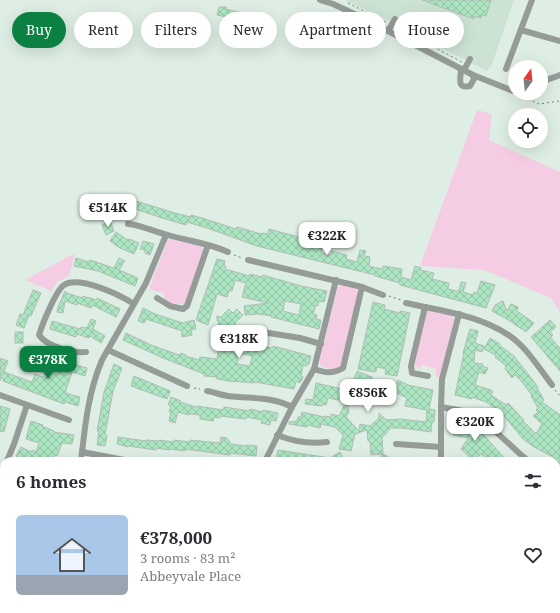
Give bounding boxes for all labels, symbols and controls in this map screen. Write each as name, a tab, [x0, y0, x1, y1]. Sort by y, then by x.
chip: Buy	[12, 12, 66, 48]
chip: Rent	[74, 12, 133, 48]
chip: Filters	[141, 12, 211, 48]
chip: New	[219, 12, 277, 48]
chip: Apartment	[285, 12, 386, 48]
chip: House	[394, 12, 464, 48]
north arrow	[508, 60, 548, 100]
map controls	[508, 60, 548, 148]
button: locate	[508, 108, 548, 148]
pin: €514K	[80, 194, 136, 228]
text: €514K	[89, 198, 127, 216]
pin: €322K	[299, 222, 355, 256]
text: €322K	[308, 226, 346, 244]
pin: €318K	[211, 325, 267, 359]
text: €318K	[220, 329, 258, 347]
pin: €378K	[20, 346, 76, 380]
text: €378K	[29, 350, 67, 368]
pin: €856K	[340, 379, 396, 413]
text: €856K	[349, 383, 387, 401]
pin: €320K	[447, 408, 503, 442]
text: €320K	[456, 412, 494, 430]
text: 6 homes	[16, 470, 86, 493]
icon: filters	[522, 470, 544, 492]
text: €378,000	[140, 526, 212, 549]
icon: home	[48, 531, 96, 579]
icon: heart	[522, 544, 544, 566]
text: 3 rooms · 83 m²	[140, 549, 235, 567]
text: Abbeyvale Place	[140, 567, 241, 585]

